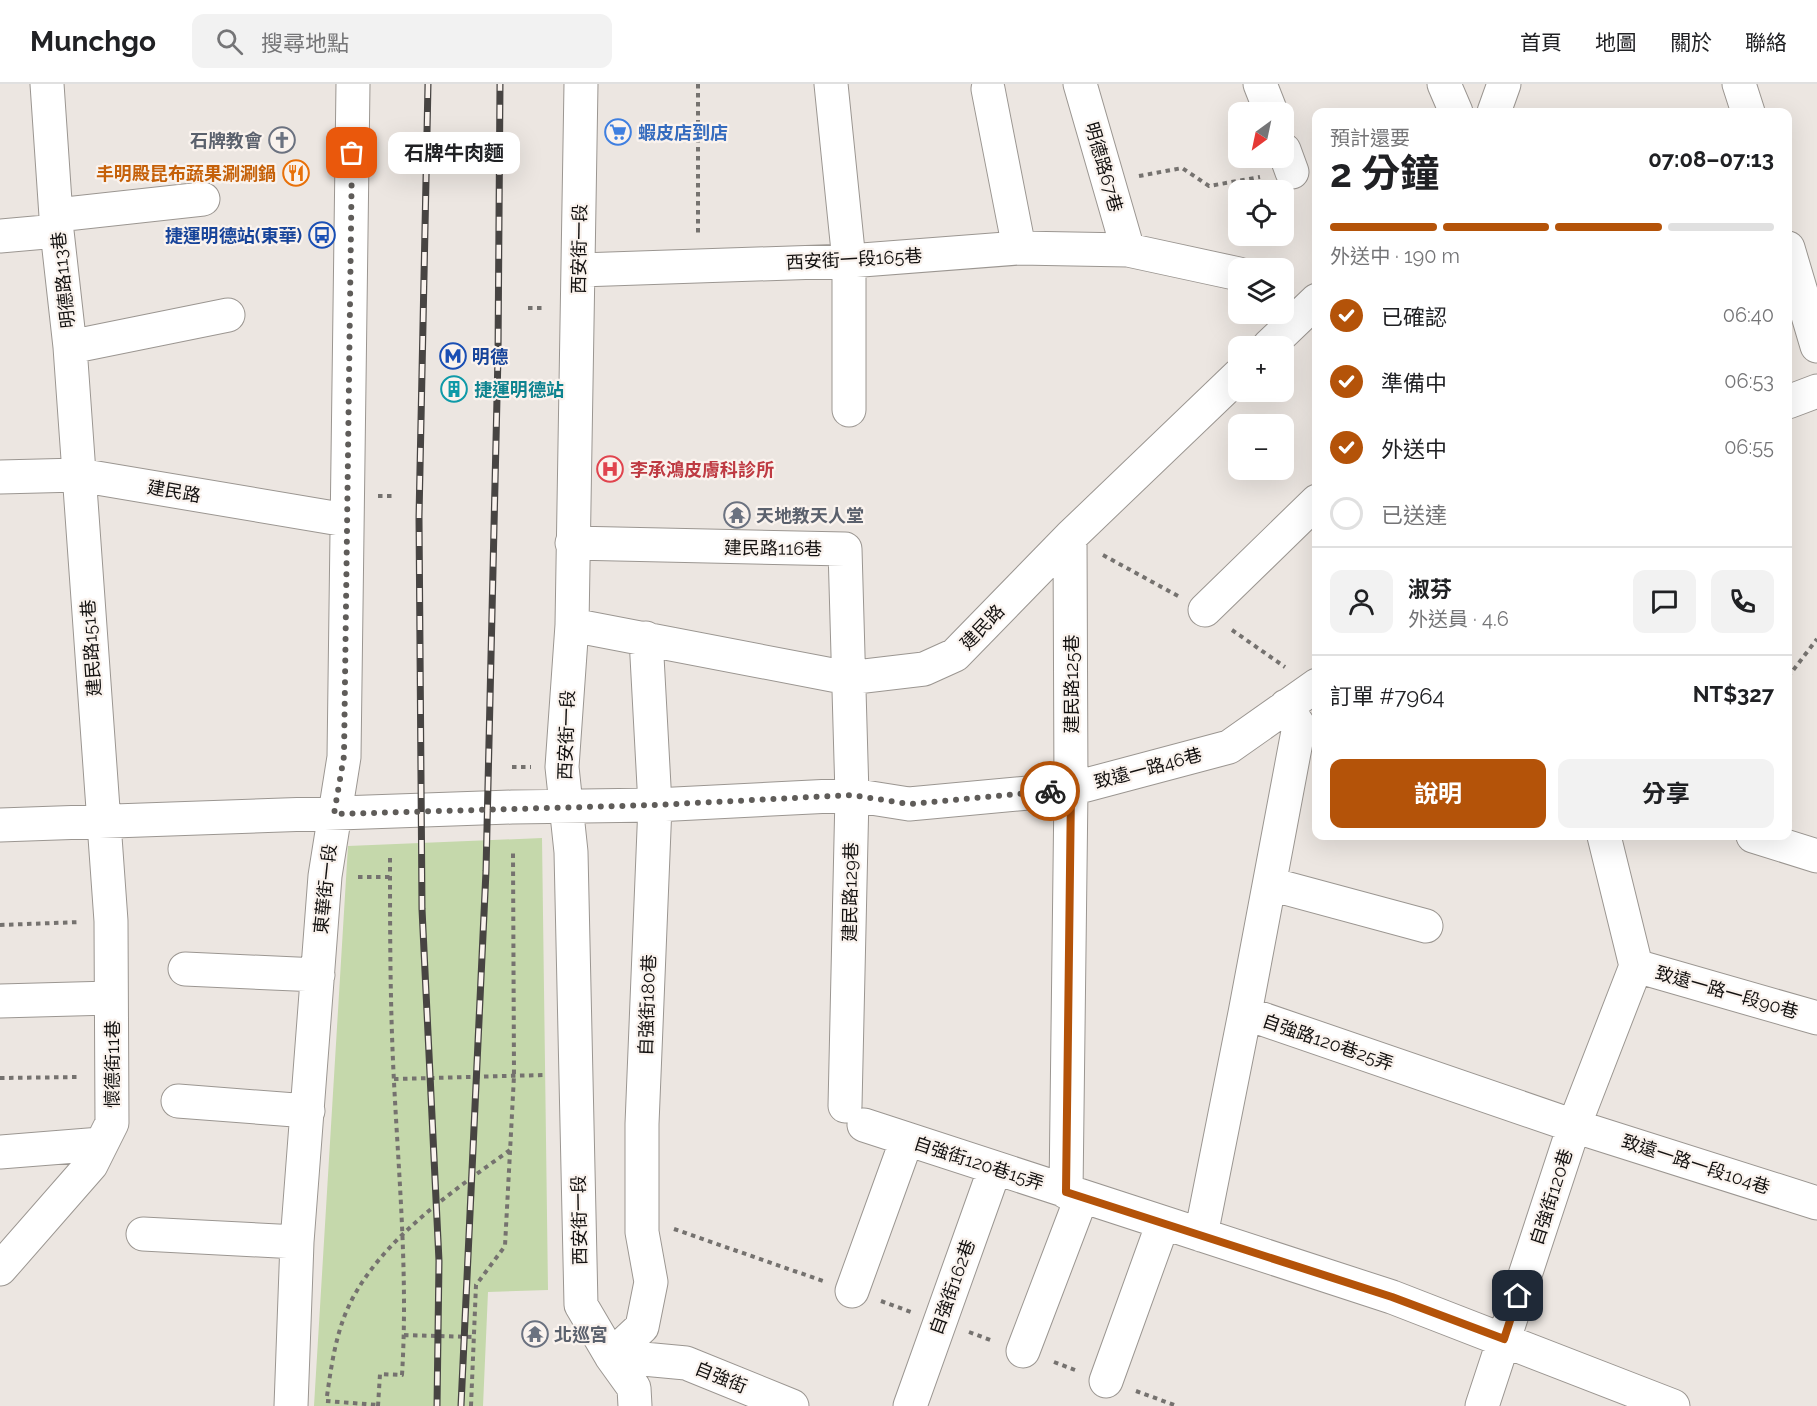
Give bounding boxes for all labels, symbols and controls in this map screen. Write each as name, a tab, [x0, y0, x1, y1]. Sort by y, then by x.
search box	[192, 14, 612, 68]
text: Munchgo	[30, 25, 156, 58]
icon: search	[213, 25, 246, 58]
text: 搜尋地點	[261, 30, 349, 56]
text: 首頁	[1520, 30, 1562, 55]
text: 地圖	[1595, 30, 1637, 55]
text: 關於	[1670, 30, 1712, 55]
text: 聯絡	[1745, 30, 1787, 55]
north arrow	[1228, 102, 1294, 168]
map controls	[1228, 102, 1294, 480]
supermarket icon: 蝦皮店到店	[603, 117, 633, 147]
street label: 明德路67巷	[1081, 120, 1127, 214]
place label: 蝦皮店到店	[638, 122, 728, 143]
church icon: 石牌教會	[267, 125, 297, 155]
text: 預計還要	[1330, 126, 1410, 150]
pin	[326, 127, 377, 178]
place label: 石牌教會	[190, 130, 263, 151]
callout: 石牌牛肉麵	[388, 132, 520, 174]
icon: bag	[335, 136, 368, 169]
text: 石牌牛肉麵	[404, 141, 504, 165]
text: 07:08–07:13	[1648, 146, 1774, 172]
text: 2 分鐘	[1330, 150, 1439, 196]
restaurant icon: 丰明殿昆布蔬果涮涮鍋	[281, 158, 311, 188]
place label: 丰明殿昆布蔬果涮涮鍋	[96, 163, 276, 184]
button: locate	[1228, 180, 1294, 246]
street label: 西安街一段	[568, 204, 590, 294]
bus stop icon: 捷運明德站(東華)	[307, 220, 337, 250]
place label: 捷運明德站(東華)	[165, 225, 302, 246]
street label: 明德路113巷	[47, 231, 79, 329]
text: 外送中 · 190 m	[1330, 244, 1460, 268]
street label: 西安街一段165巷	[785, 245, 923, 273]
button: layers	[1228, 258, 1294, 324]
icon: check	[1330, 299, 1363, 332]
text: 06:40	[1723, 303, 1774, 327]
text: 已確認	[1381, 304, 1447, 330]
button: +	[1228, 336, 1294, 402]
metro station icon: 明德	[438, 341, 468, 371]
place label: 明德	[472, 346, 508, 367]
icon: check	[1330, 365, 1363, 398]
text: 06:53	[1724, 369, 1774, 393]
text: 準備中	[1381, 370, 1447, 396]
building icon: 捷運明德站	[439, 374, 469, 404]
place label: 捷運明德站	[474, 379, 564, 400]
button: −	[1228, 414, 1294, 480]
icon: check	[1330, 431, 1363, 464]
text: 06:55	[1724, 435, 1774, 459]
text: 外送中	[1381, 436, 1447, 462]
hospital icon: 李承鴻皮膚科診所	[595, 454, 625, 484]
place label: 李承鴻皮膚科診所	[630, 459, 774, 480]
street label: 建民路	[146, 476, 202, 506]
temple icon: 天地教天人堂	[722, 500, 752, 530]
text: 已送達	[1381, 502, 1447, 528]
place label: 天地教天人堂	[756, 505, 864, 526]
street label: 建民路116巷	[724, 537, 822, 559]
button: person	[1330, 570, 1393, 633]
button: chat	[1633, 570, 1696, 633]
button: phone	[1711, 570, 1774, 633]
text: 淑芬	[1408, 576, 1452, 602]
street label: 建民路151巷	[77, 599, 105, 697]
street label: 建民路	[956, 600, 1008, 654]
text: 外送員 · 4.6	[1408, 607, 1509, 631]
street label: 建民路125巷	[1061, 635, 1082, 733]
text: NT$327	[1693, 681, 1774, 707]
text: 訂單 #7964	[1330, 683, 1444, 709]
street label: 西安街一段	[554, 690, 578, 780]
street label: 致遠一路46巷	[1092, 744, 1204, 792]
button: 說明	[1330, 759, 1546, 828]
button: 分享	[1558, 759, 1774, 828]
courier	[1020, 761, 1080, 821]
icon: bike	[1034, 775, 1067, 808]
street label: 建民路129巷	[839, 842, 861, 942]
street label: 東華街一段	[310, 843, 340, 935]
street label: 自強街180巷	[635, 954, 659, 1056]
street label: 致遠一路一段90巷	[1653, 962, 1801, 1022]
street label: 自強路120巷25弄	[1260, 1010, 1396, 1074]
street label: 懷德街11巷	[102, 1020, 123, 1108]
street label: 致遠一路一段104巷	[1619, 1130, 1773, 1198]
street label: 自強街120巷15弄	[911, 1132, 1047, 1194]
street label: 自強街120巷	[1526, 1146, 1576, 1248]
street label: 西安街一段	[568, 1175, 590, 1265]
street label: 自強街162巷	[925, 1236, 979, 1338]
pin	[1492, 1270, 1543, 1321]
icon: home	[1501, 1279, 1534, 1312]
temple icon: 北巡宮	[520, 1319, 550, 1349]
place label: 北巡宮	[554, 1324, 608, 1345]
street label: 自強街	[692, 1357, 750, 1397]

